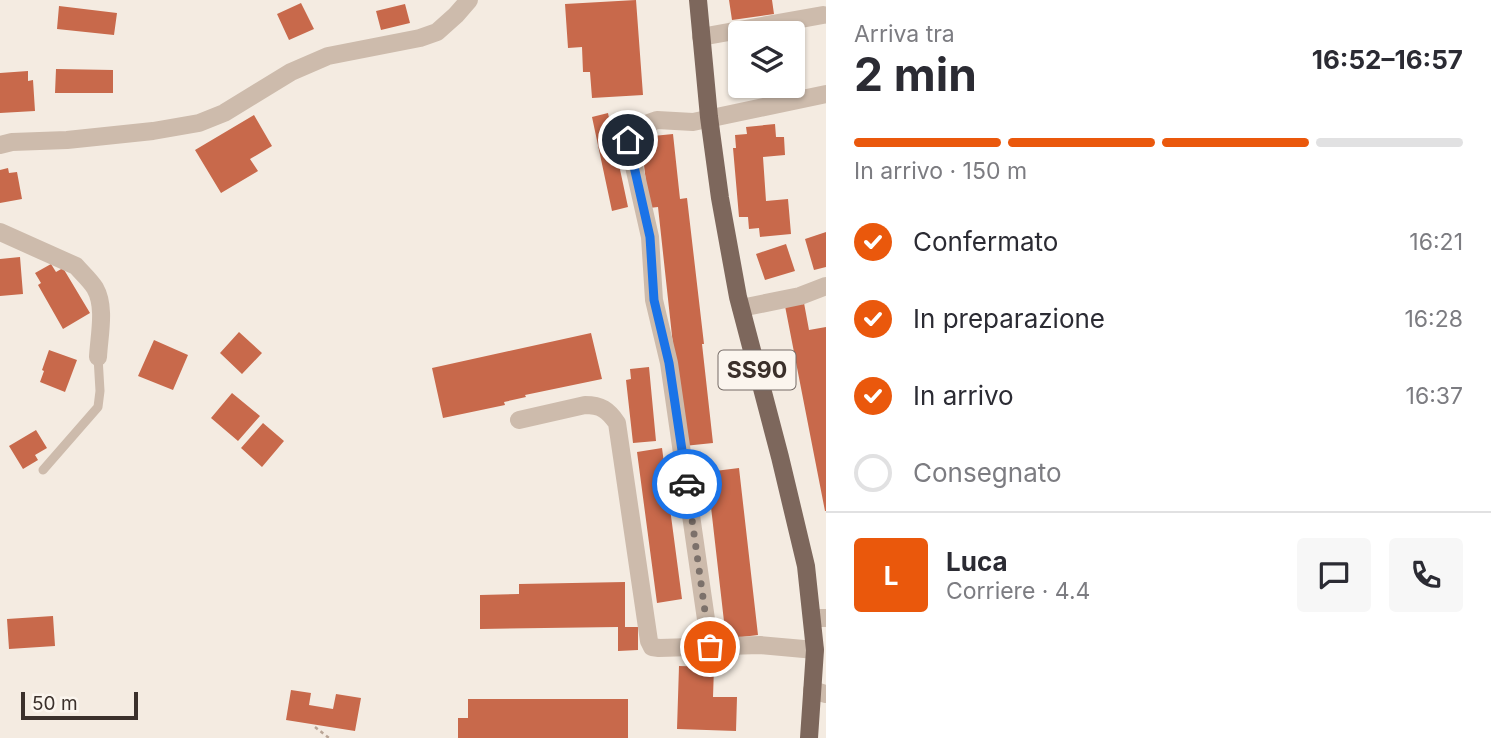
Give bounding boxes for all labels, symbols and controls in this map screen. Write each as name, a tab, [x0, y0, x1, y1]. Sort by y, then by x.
text: Arriva tra	[854, 20, 955, 48]
map controls	[728, 21, 805, 98]
button: layers	[728, 21, 805, 98]
text: 16:52–16:57	[1312, 44, 1463, 75]
text: 2 min	[854, 46, 977, 102]
pin	[598, 110, 658, 170]
icon: home	[609, 121, 647, 159]
text: In arrivo · 150 m	[854, 157, 1027, 185]
icon: check	[854, 223, 892, 261]
text: Confermato	[913, 226, 1058, 257]
text: 16:21	[1409, 228, 1463, 256]
icon: check	[854, 300, 892, 338]
text: In preparazione	[913, 303, 1105, 334]
text: 16:28	[1405, 305, 1463, 333]
road number: SS90	[718, 350, 796, 390]
icon: check	[854, 377, 892, 415]
text: In arrivo	[913, 380, 1014, 411]
text: 16:37	[1406, 382, 1463, 410]
courier	[652, 449, 722, 519]
text: Consegnato	[913, 457, 1062, 488]
icon: car	[668, 465, 706, 503]
button: chat	[1297, 538, 1371, 612]
button: phone	[1389, 538, 1463, 612]
text: Luca	[946, 546, 1008, 577]
text: L	[884, 560, 898, 591]
text: Corriere · 4.4	[946, 577, 1090, 605]
pin	[680, 617, 740, 677]
icon: bag	[691, 628, 729, 666]
scale bar	[21, 689, 138, 721]
text: 50 m	[32, 692, 78, 715]

